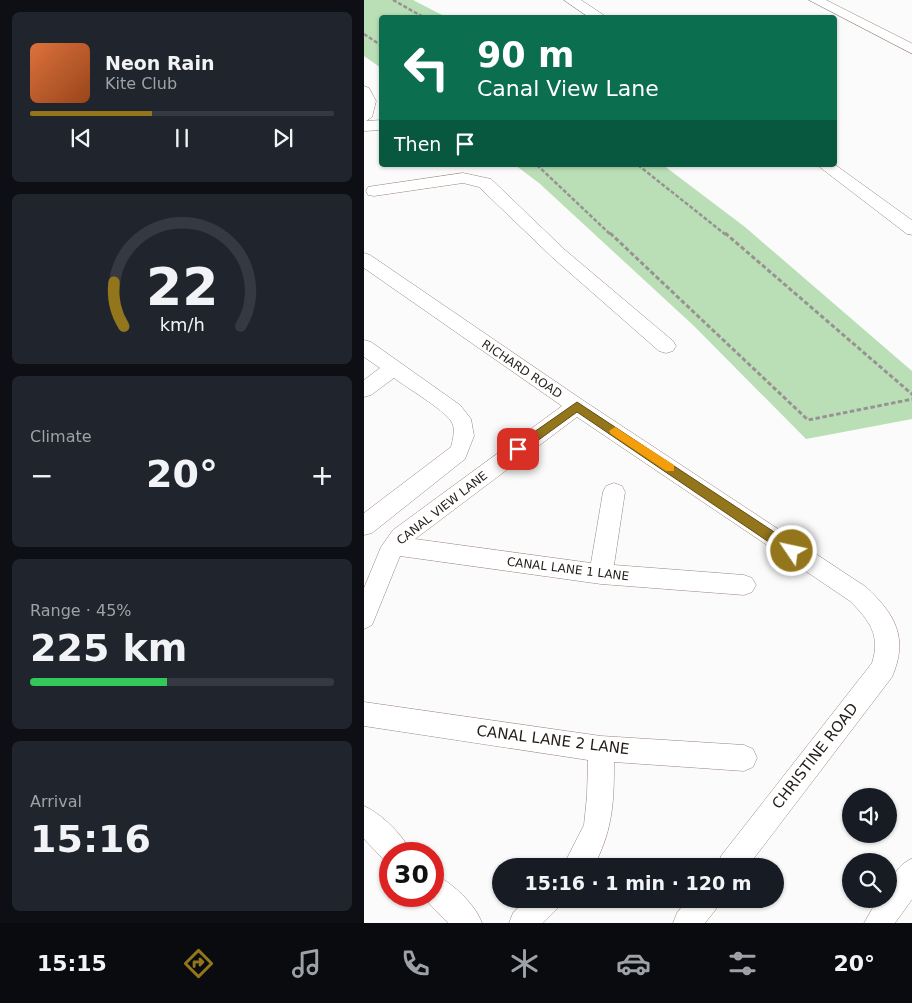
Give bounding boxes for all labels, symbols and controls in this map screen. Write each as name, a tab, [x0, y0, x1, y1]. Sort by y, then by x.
icon: left	[394, 35, 459, 100]
text: 90 m	[477, 35, 574, 75]
text: Neon Rain	[105, 52, 214, 74]
text: Kite Club	[105, 74, 177, 93]
text: Canal View Lane	[477, 76, 659, 101]
icon: previous	[67, 124, 95, 152]
icon: pause	[168, 124, 196, 152]
icon: next	[269, 124, 297, 152]
icon: arrive	[451, 130, 479, 158]
text: Then	[394, 133, 441, 155]
text: 22	[146, 257, 218, 317]
text: km/h	[159, 314, 205, 335]
street label: RICHARD ROAD	[479, 337, 565, 401]
text: Climate	[30, 427, 92, 446]
pin	[497, 428, 539, 470]
icon: arrive	[504, 435, 532, 463]
text: 20°	[146, 452, 218, 496]
text: −	[30, 459, 53, 492]
text: +	[311, 459, 334, 492]
street label: CANAL VIEW LANE	[394, 468, 490, 548]
position arrow	[765, 524, 817, 576]
street label: CANAL LANE 1 LANE	[506, 555, 630, 583]
text: Range · 45%	[30, 601, 132, 620]
text: 225 km	[30, 626, 187, 670]
street label: CHRISTINE ROAD	[768, 700, 862, 812]
street label: CANAL LANE 2 LANE	[476, 722, 630, 758]
map controls	[842, 788, 897, 908]
button: sound	[842, 788, 897, 843]
text: Arrival	[30, 792, 82, 811]
text: 15:16	[30, 817, 151, 861]
speed limit sign: 30	[379, 842, 444, 907]
button: search	[842, 853, 897, 908]
text: 15:16 · 1 min · 120 m	[524, 872, 752, 894]
icon: directions	[181, 946, 216, 981]
icon: music	[289, 946, 324, 981]
icon: phone	[398, 946, 433, 981]
icon: climate	[507, 946, 542, 981]
icon: car	[616, 946, 651, 981]
icon: filters	[725, 946, 760, 981]
text: 15:15	[37, 951, 107, 976]
text: 20°	[833, 951, 875, 976]

